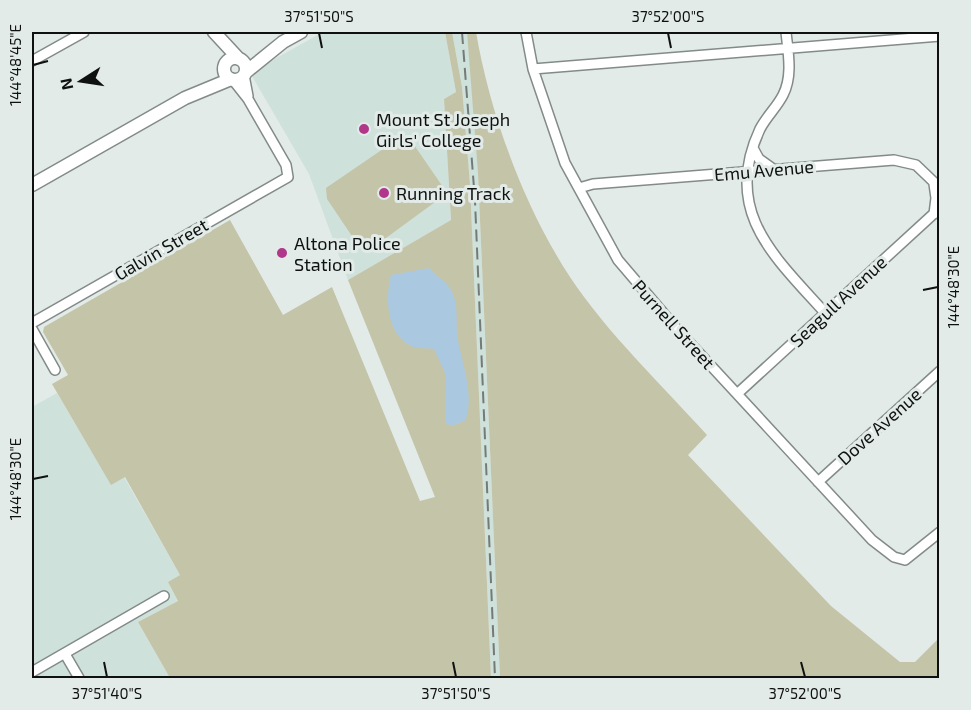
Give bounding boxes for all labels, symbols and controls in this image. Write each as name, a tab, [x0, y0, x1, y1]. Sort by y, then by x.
text: 37°51'50"S	[284, 7, 354, 25]
text: 37°52'00"S	[632, 7, 704, 25]
text: 144°48'45"E	[6, 24, 24, 106]
north arrow	[51, 51, 111, 111]
text: N	[55, 77, 76, 92]
place label: Mount St Joseph Girls' College	[376, 108, 510, 151]
marker: Mount St Joseph Girls' College	[357, 122, 371, 136]
street label: Emu Avenue	[713, 155, 815, 185]
place label: Running Track	[396, 182, 511, 204]
marker: Running Track	[377, 186, 391, 200]
street label: Galvin Street	[110, 213, 212, 285]
place label: Altona Police Station	[294, 232, 401, 275]
marker: Altona Police Station	[275, 246, 289, 260]
text: 144°48'30"E	[944, 246, 962, 328]
street label: Seagull Avenue	[785, 251, 891, 351]
street label: Purnell Street	[628, 275, 720, 373]
street label: Dove Avenue	[833, 383, 925, 469]
text: 144°48'30"E	[6, 438, 24, 520]
text: 37°51'40"S	[72, 684, 142, 702]
text: 37°51'50"S	[421, 684, 491, 702]
text: 37°52'00"S	[769, 684, 841, 702]

